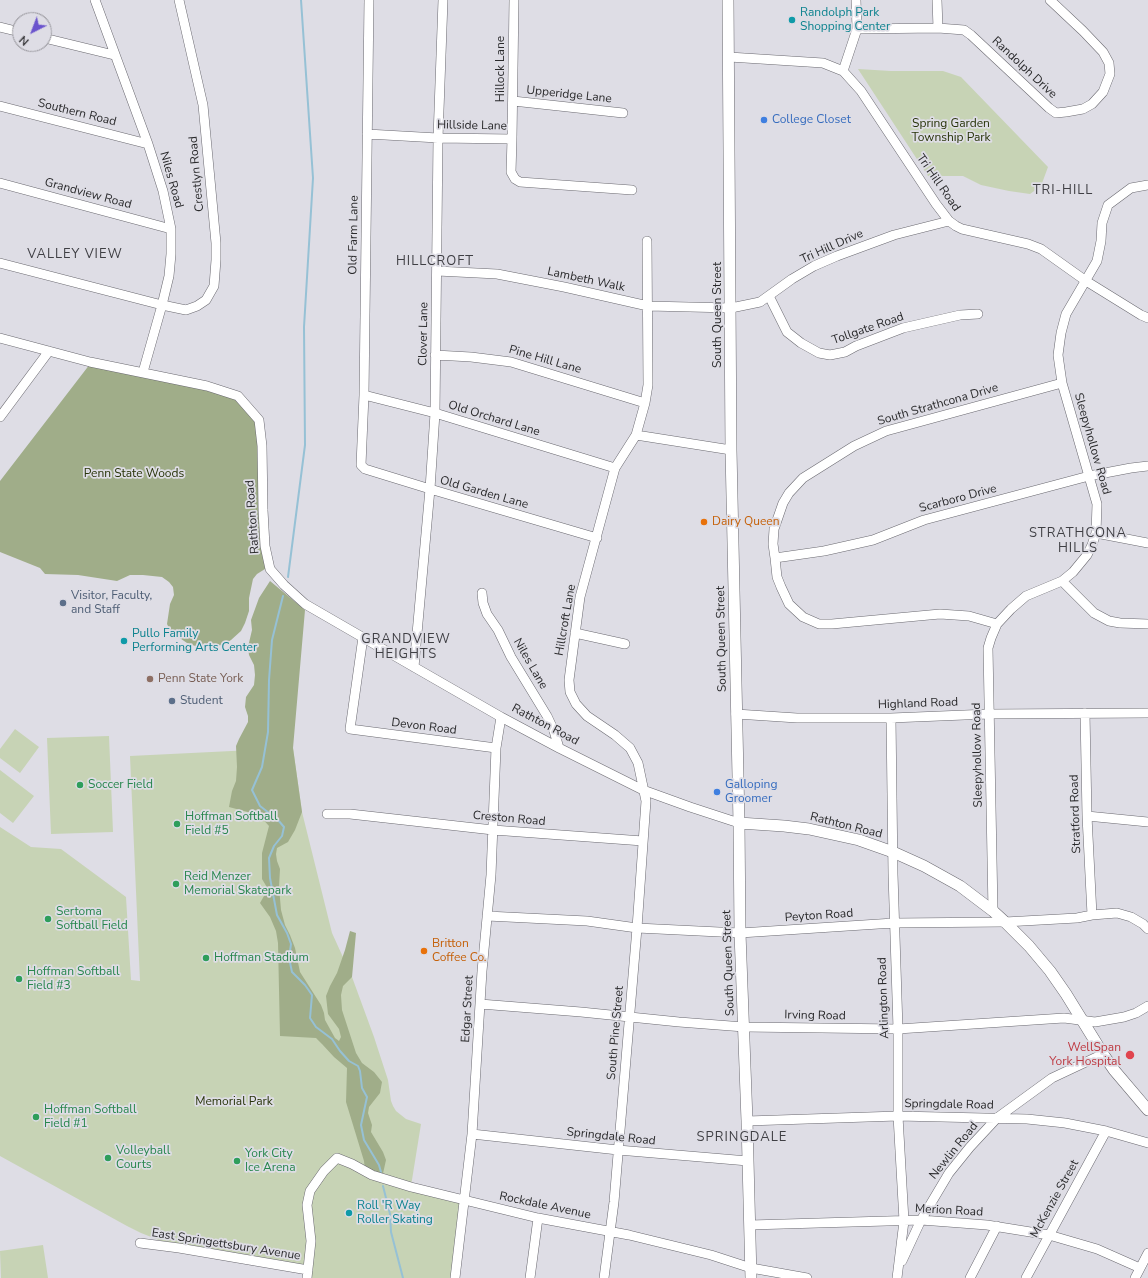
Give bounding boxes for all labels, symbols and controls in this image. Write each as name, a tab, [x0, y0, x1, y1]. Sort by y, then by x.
place label: Randolph Park Shopping Center	[800, 6, 890, 34]
north arrow	[12, 12, 52, 52]
marker: Randolph Park Shopping Center	[787, 15, 797, 25]
text: N	[16, 32, 32, 49]
street label: Randolph Drive	[988, 34, 1060, 102]
street label: Hillock Lane	[494, 36, 508, 102]
street label: Upperidge Lane	[526, 83, 612, 107]
street label: Southern Road	[36, 96, 118, 130]
place label: College Closet	[772, 113, 851, 127]
marker: College Closet	[759, 115, 769, 125]
park label: Spring Garden Township Park	[911, 117, 991, 145]
street label: Hillside Lane	[437, 118, 507, 134]
street label: Crestlyn Road	[187, 136, 207, 212]
street label: Niles Road	[156, 150, 186, 210]
street label: Tri Hill Road	[913, 152, 963, 214]
street label: Grandview Road	[43, 175, 133, 213]
district label: TRI-HILL	[1033, 183, 1093, 199]
street label: Old Farm Lane	[346, 195, 362, 275]
street label: Tri Hill Drive	[798, 227, 866, 267]
district label: VALLEY VIEW	[27, 247, 123, 263]
district label: HILLCROFT	[396, 254, 474, 270]
street label: South Queen Street	[711, 262, 725, 368]
street label: Lambeth Walk	[546, 265, 626, 295]
street label: Clover Lane	[416, 302, 432, 366]
street label: Tollgate Road	[830, 310, 906, 348]
street label: Pine Hill Lane	[507, 343, 583, 377]
street label: South Strathcona Drive	[876, 381, 1000, 429]
street label: Sleepyhollow Road	[1071, 392, 1113, 496]
street label: Old Orchard Lane	[446, 398, 542, 440]
park label: Penn State Woods	[84, 467, 184, 481]
street label: Old Garden Lane	[438, 473, 530, 513]
street label: Rathton Road	[243, 480, 263, 554]
street label: Scarboro Drive	[918, 482, 998, 516]
place label: Dairy Queen	[712, 515, 779, 529]
marker: Dairy Queen	[699, 517, 709, 527]
district label: STRATHCONA HILLS	[1029, 526, 1127, 557]
street label: Hillcroft Lane	[553, 583, 579, 657]
street label: South Queen Street	[714, 586, 730, 692]
place label: Visitor, Faculty, and Staff	[71, 589, 152, 617]
marker: Visitor, Faculty, and Staff	[58, 598, 68, 608]
place label: Pullo Family Performing Arts Center	[132, 627, 257, 655]
district label: GRANDVIEW HEIGHTS	[361, 632, 451, 663]
marker: Pullo Family Performing Arts Center	[119, 636, 129, 646]
street label: Niles Lane	[510, 636, 550, 692]
place label: Penn State York	[158, 672, 243, 686]
marker: Penn State York	[145, 674, 155, 684]
place label: Student	[180, 694, 223, 708]
street label: Highland Road	[878, 695, 958, 713]
marker: Student	[167, 696, 177, 706]
street label: Rathton Road	[509, 701, 581, 749]
street label: Sleepyhollow Road	[970, 702, 986, 808]
street label: Devon Road	[390, 716, 458, 738]
street label: Stratford Road	[1067, 774, 1085, 854]
place label: Soccer Field	[88, 778, 153, 792]
place label: Galloping Groomer	[725, 778, 777, 806]
marker: Soccer Field	[75, 780, 85, 790]
marker: Galloping Groomer	[712, 787, 722, 797]
street label: Creston Road	[472, 809, 546, 829]
place label: Hoffman Softball Field #5	[185, 810, 277, 838]
street label: Rathton Road	[808, 810, 884, 842]
marker: Hoffman Softball Field #5	[172, 819, 182, 829]
place label: Reid Menzer Memorial Skatepark	[184, 870, 292, 898]
marker: Reid Menzer Memorial Skatepark	[171, 879, 181, 889]
place label: Sertoma Softball Field	[56, 905, 128, 933]
street label: Peyton Road	[784, 906, 854, 926]
street label: South Queen Street	[720, 910, 738, 1016]
marker: Sertoma Softball Field	[43, 914, 53, 924]
place label: Britton Coffee Co.	[432, 937, 487, 965]
marker: Britton Coffee Co.	[419, 946, 429, 956]
place label: Hoffman Stadium	[214, 951, 309, 965]
marker: Hoffman Stadium	[201, 953, 211, 963]
street label: Arlington Road	[875, 957, 893, 1039]
place label: Hoffman Softball Field #3	[27, 965, 119, 993]
marker: Hoffman Softball Field #3	[14, 974, 24, 984]
street label: Edgar Street	[459, 975, 477, 1043]
street label: South Pine Street	[605, 985, 627, 1081]
street label: Irving Road	[784, 1008, 846, 1024]
place label: WellSpan York Hospital	[1049, 1041, 1121, 1069]
marker: WellSpan York Hospital	[1124, 1049, 1136, 1061]
park label: Memorial Park	[195, 1095, 273, 1109]
street label: Springdale Road	[904, 1097, 994, 1113]
place label: Hoffman Softball Field #1	[44, 1103, 136, 1131]
marker: Hoffman Softball Field #1	[31, 1112, 41, 1122]
street label: Newlin Road	[927, 1119, 981, 1183]
street label: Springdale Road	[566, 1125, 656, 1149]
district label: SPRINGDALE	[697, 1130, 787, 1146]
place label: Volleyball Courts	[116, 1144, 170, 1172]
place label: York City Ice Arena	[245, 1147, 296, 1175]
marker: Volleyball Courts	[103, 1153, 113, 1163]
marker: York City Ice Arena	[232, 1156, 242, 1166]
street label: McKenzie Street	[1028, 1157, 1082, 1241]
street label: Rockdale Avenue	[498, 1189, 592, 1223]
place label: Roll 'R Way Roller Skating	[357, 1199, 433, 1227]
street label: Merion Road	[915, 1202, 983, 1220]
marker: Roll 'R Way Roller Skating	[344, 1208, 354, 1218]
street label: East Springettsbury Avenue	[151, 1226, 301, 1264]

